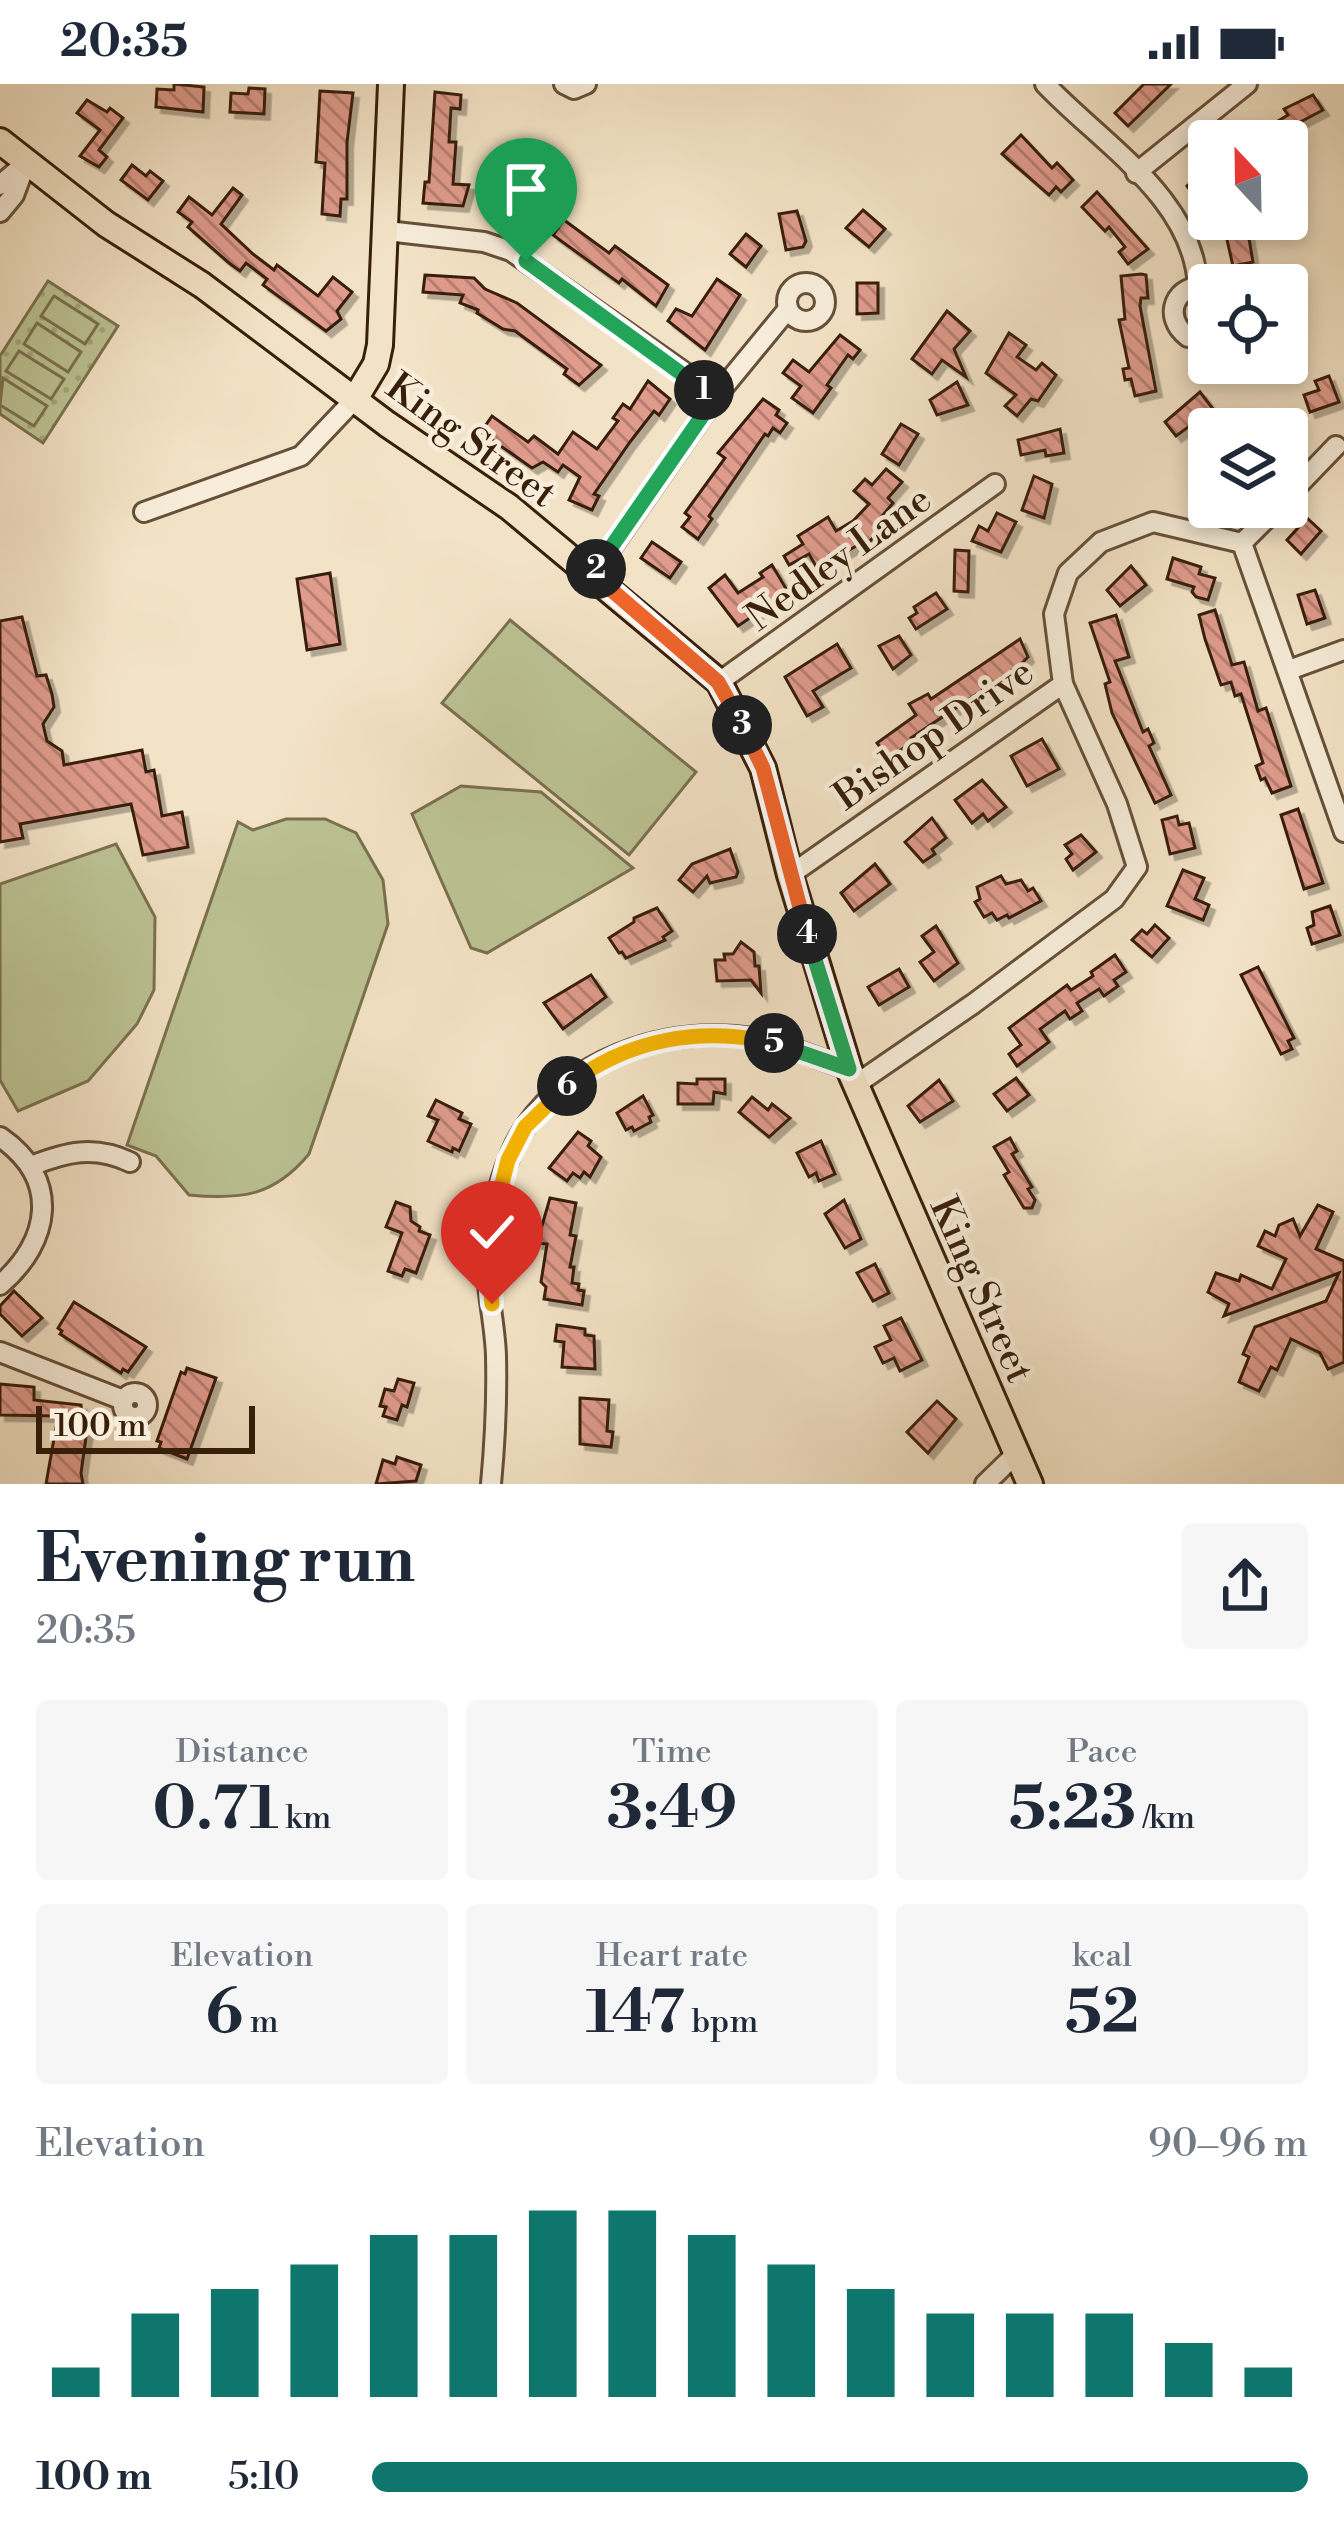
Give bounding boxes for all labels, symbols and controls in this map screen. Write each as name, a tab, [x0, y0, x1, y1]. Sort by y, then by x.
text: 20:35	[60, 14, 188, 71]
north arrow	[1188, 120, 1308, 240]
map controls	[1188, 120, 1308, 528]
pin	[475, 138, 577, 261]
icon: arrive	[493, 156, 559, 222]
button: locate	[1188, 264, 1308, 384]
pin: 1	[674, 360, 734, 420]
street label: King Street	[376, 363, 565, 519]
text: 1	[696, 369, 712, 410]
button: layers	[1188, 408, 1308, 528]
street label: Nedley Lane	[737, 475, 942, 643]
pin: 2	[566, 539, 626, 599]
text: 2	[586, 548, 606, 589]
street label: Bishop Drive	[824, 648, 1044, 822]
pin: 3	[712, 695, 772, 755]
text: 3	[732, 704, 752, 745]
pin: 4	[777, 904, 837, 964]
text: 4	[796, 913, 818, 954]
pin: 5	[744, 1013, 804, 1073]
text: 5	[764, 1022, 784, 1063]
pin: 6	[537, 1056, 597, 1116]
text: 6	[557, 1065, 577, 1106]
pin	[441, 1181, 543, 1304]
street label: King Street	[918, 1189, 1044, 1391]
icon: check	[459, 1199, 525, 1265]
scale bar	[36, 1400, 255, 1453]
text: 100 m	[54, 1406, 147, 1447]
text: Evening run	[36, 1520, 415, 1603]
button: share	[1182, 1523, 1308, 1649]
text: 20:35	[36, 1607, 136, 1656]
text: Distance	[175, 1732, 309, 1773]
text: Time	[632, 1732, 712, 1773]
text: Pace	[1067, 1732, 1137, 1773]
text: 0.71	[153, 1773, 279, 1848]
text: 3:49	[607, 1773, 737, 1848]
text: 5:23	[1009, 1773, 1136, 1848]
text: km	[279, 1798, 331, 1839]
text: /km	[1136, 1798, 1195, 1839]
text: Elevation	[171, 1936, 313, 1977]
text: Heart rate	[596, 1936, 748, 1977]
text: kcal	[1072, 1936, 1132, 1977]
text: 6	[205, 1977, 243, 2052]
text: 147	[586, 1977, 685, 2052]
text: 52	[1065, 1977, 1139, 2052]
text: m	[243, 2002, 279, 2043]
text: bpm	[685, 2002, 758, 2043]
text: Elevation	[36, 2120, 205, 2169]
text: 90–96 m	[1148, 2120, 1308, 2169]
text: 100 m	[36, 2453, 152, 2502]
text: 5:10	[228, 2453, 300, 2502]

